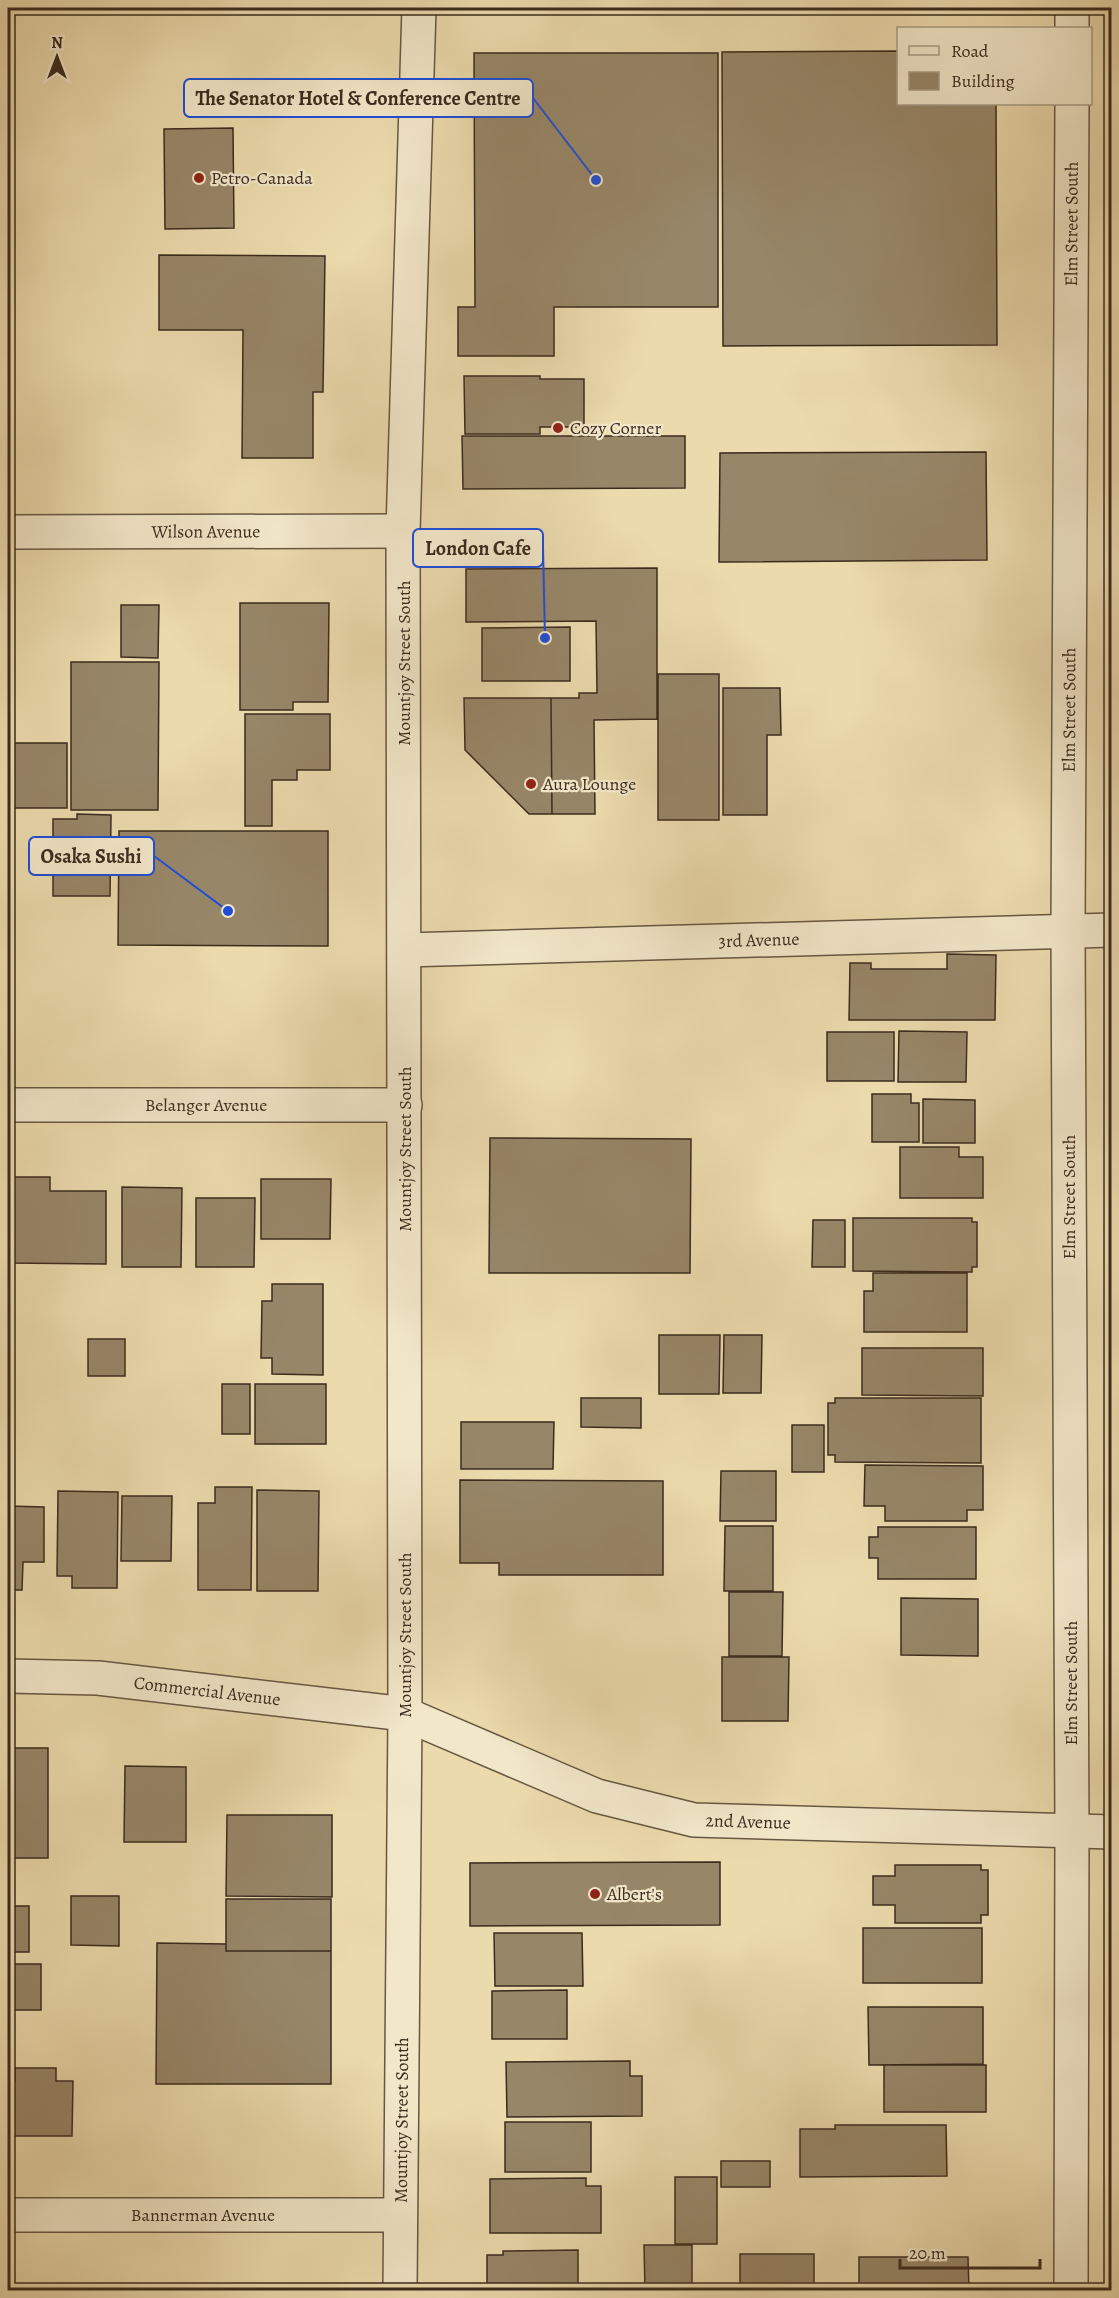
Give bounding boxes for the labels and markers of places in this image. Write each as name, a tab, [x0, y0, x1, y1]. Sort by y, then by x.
callout: The Senator Hotel & Conference Centre	[184, 79, 533, 117]
place label: Petro-Canada	[211, 166, 313, 190]
marker: Petro-Canada	[192, 171, 206, 185]
place label: Cozy Corner	[570, 416, 661, 440]
marker: Cozy Corner	[551, 421, 565, 435]
callout: London Cafe	[413, 529, 543, 567]
place label: Aura Lounge	[542, 772, 636, 796]
marker: Aura Lounge	[524, 777, 538, 791]
callout: Osaka Sushi	[29, 837, 154, 875]
place label: Albert's	[606, 1882, 662, 1906]
marker: Albert's	[588, 1887, 602, 1901]

